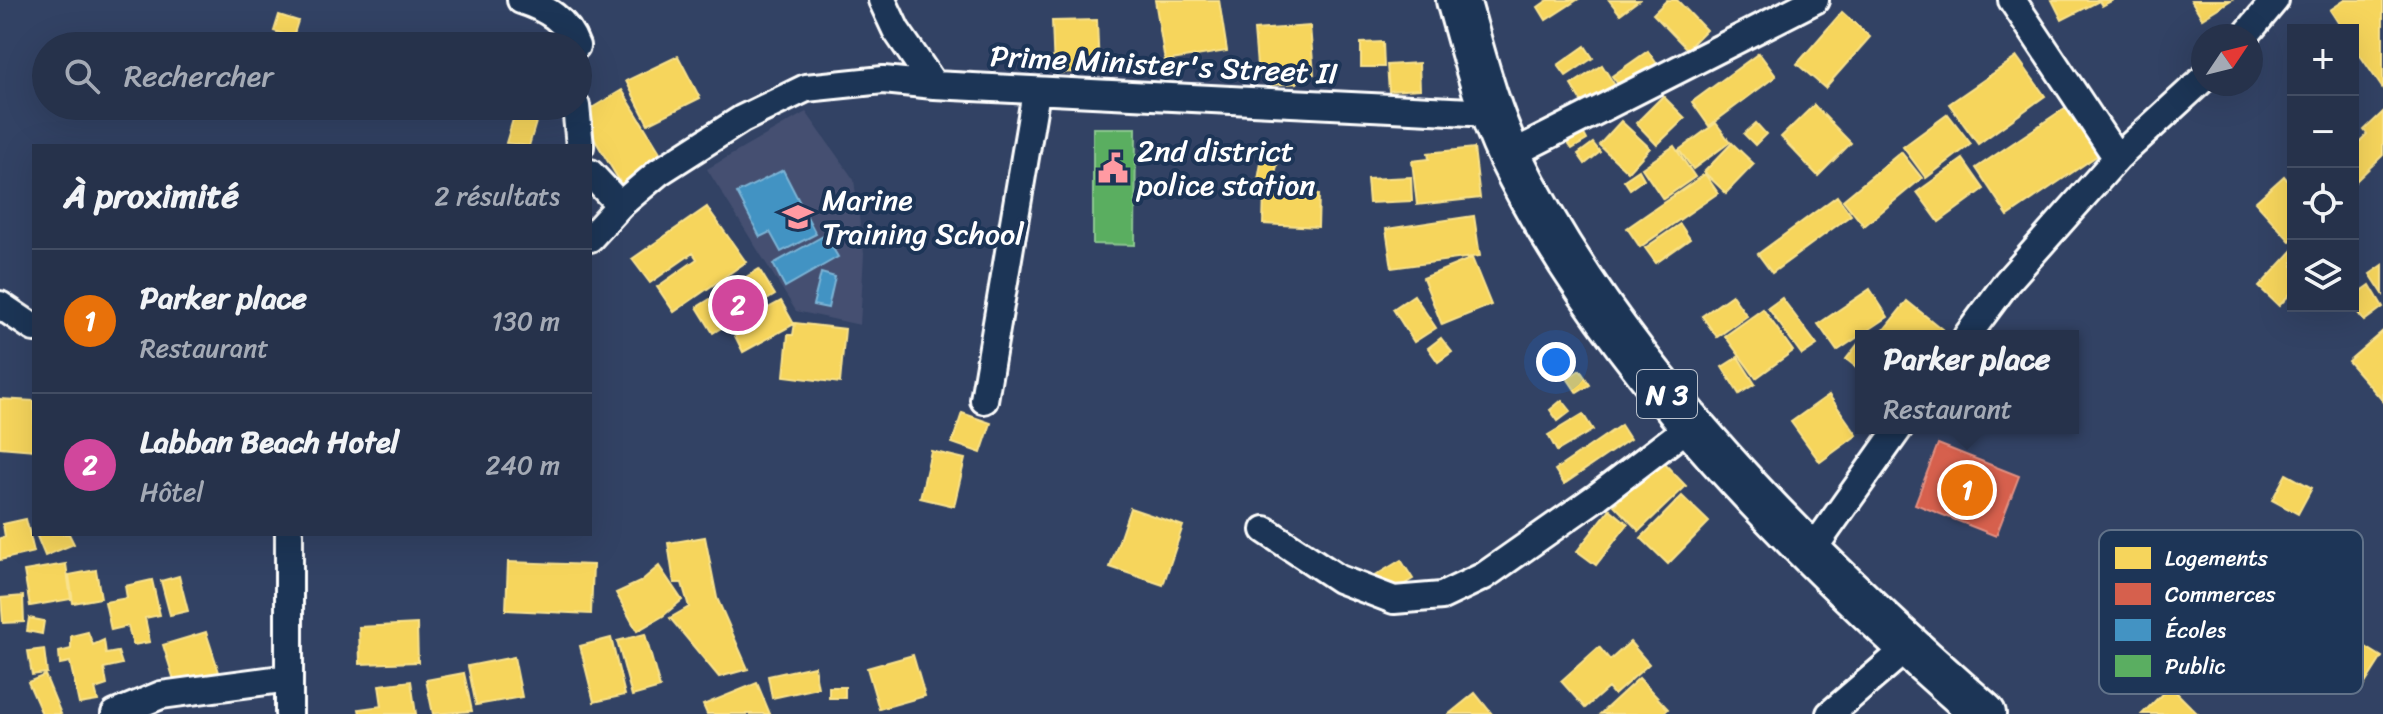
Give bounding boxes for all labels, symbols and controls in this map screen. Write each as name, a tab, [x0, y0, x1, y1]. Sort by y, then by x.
north arrow	[2191, 24, 2263, 96]
map controls	[2287, 24, 2359, 312]
button: +	[2287, 24, 2359, 96]
street label: Prime Minister's Street II	[989, 29, 1339, 101]
search box	[32, 32, 592, 120]
text: Rechercher	[124, 49, 274, 103]
icon: search	[60, 54, 104, 98]
button: −	[2287, 96, 2359, 168]
place label: 2nd district police station	[1135, 124, 1316, 212]
public building icon: 2nd district police station	[1096, 151, 1130, 185]
text: À proximité	[64, 166, 239, 226]
button: locate	[2287, 168, 2359, 240]
text: 2 résultats	[434, 173, 560, 219]
place label: Marine Training School	[822, 173, 1025, 261]
school or university icon: Marine Training School	[781, 200, 815, 234]
button: layers	[2287, 240, 2359, 312]
text: Parker place	[140, 271, 307, 325]
pin: 2	[712, 275, 764, 335]
text: 1	[84, 298, 96, 344]
text: 130 m	[491, 298, 560, 344]
text: Restaurant	[140, 325, 269, 371]
popup	[1855, 330, 2079, 434]
text: Parker place	[1884, 332, 2050, 386]
your location	[1536, 342, 1576, 382]
road number: N 3	[1637, 370, 1697, 418]
text: Restaurant	[1884, 386, 2012, 432]
text: Labban Beach Hotel	[140, 415, 399, 469]
text: 2	[82, 442, 98, 488]
text: 240 m	[486, 442, 560, 488]
pin: 1	[1941, 460, 1993, 520]
text: Hôtel	[140, 469, 204, 515]
legend	[2099, 530, 2363, 694]
text: Logements	[2165, 539, 2269, 578]
text: Commerces	[2165, 575, 2277, 614]
text: Écoles	[2165, 611, 2226, 650]
text: Public	[2165, 647, 2226, 686]

